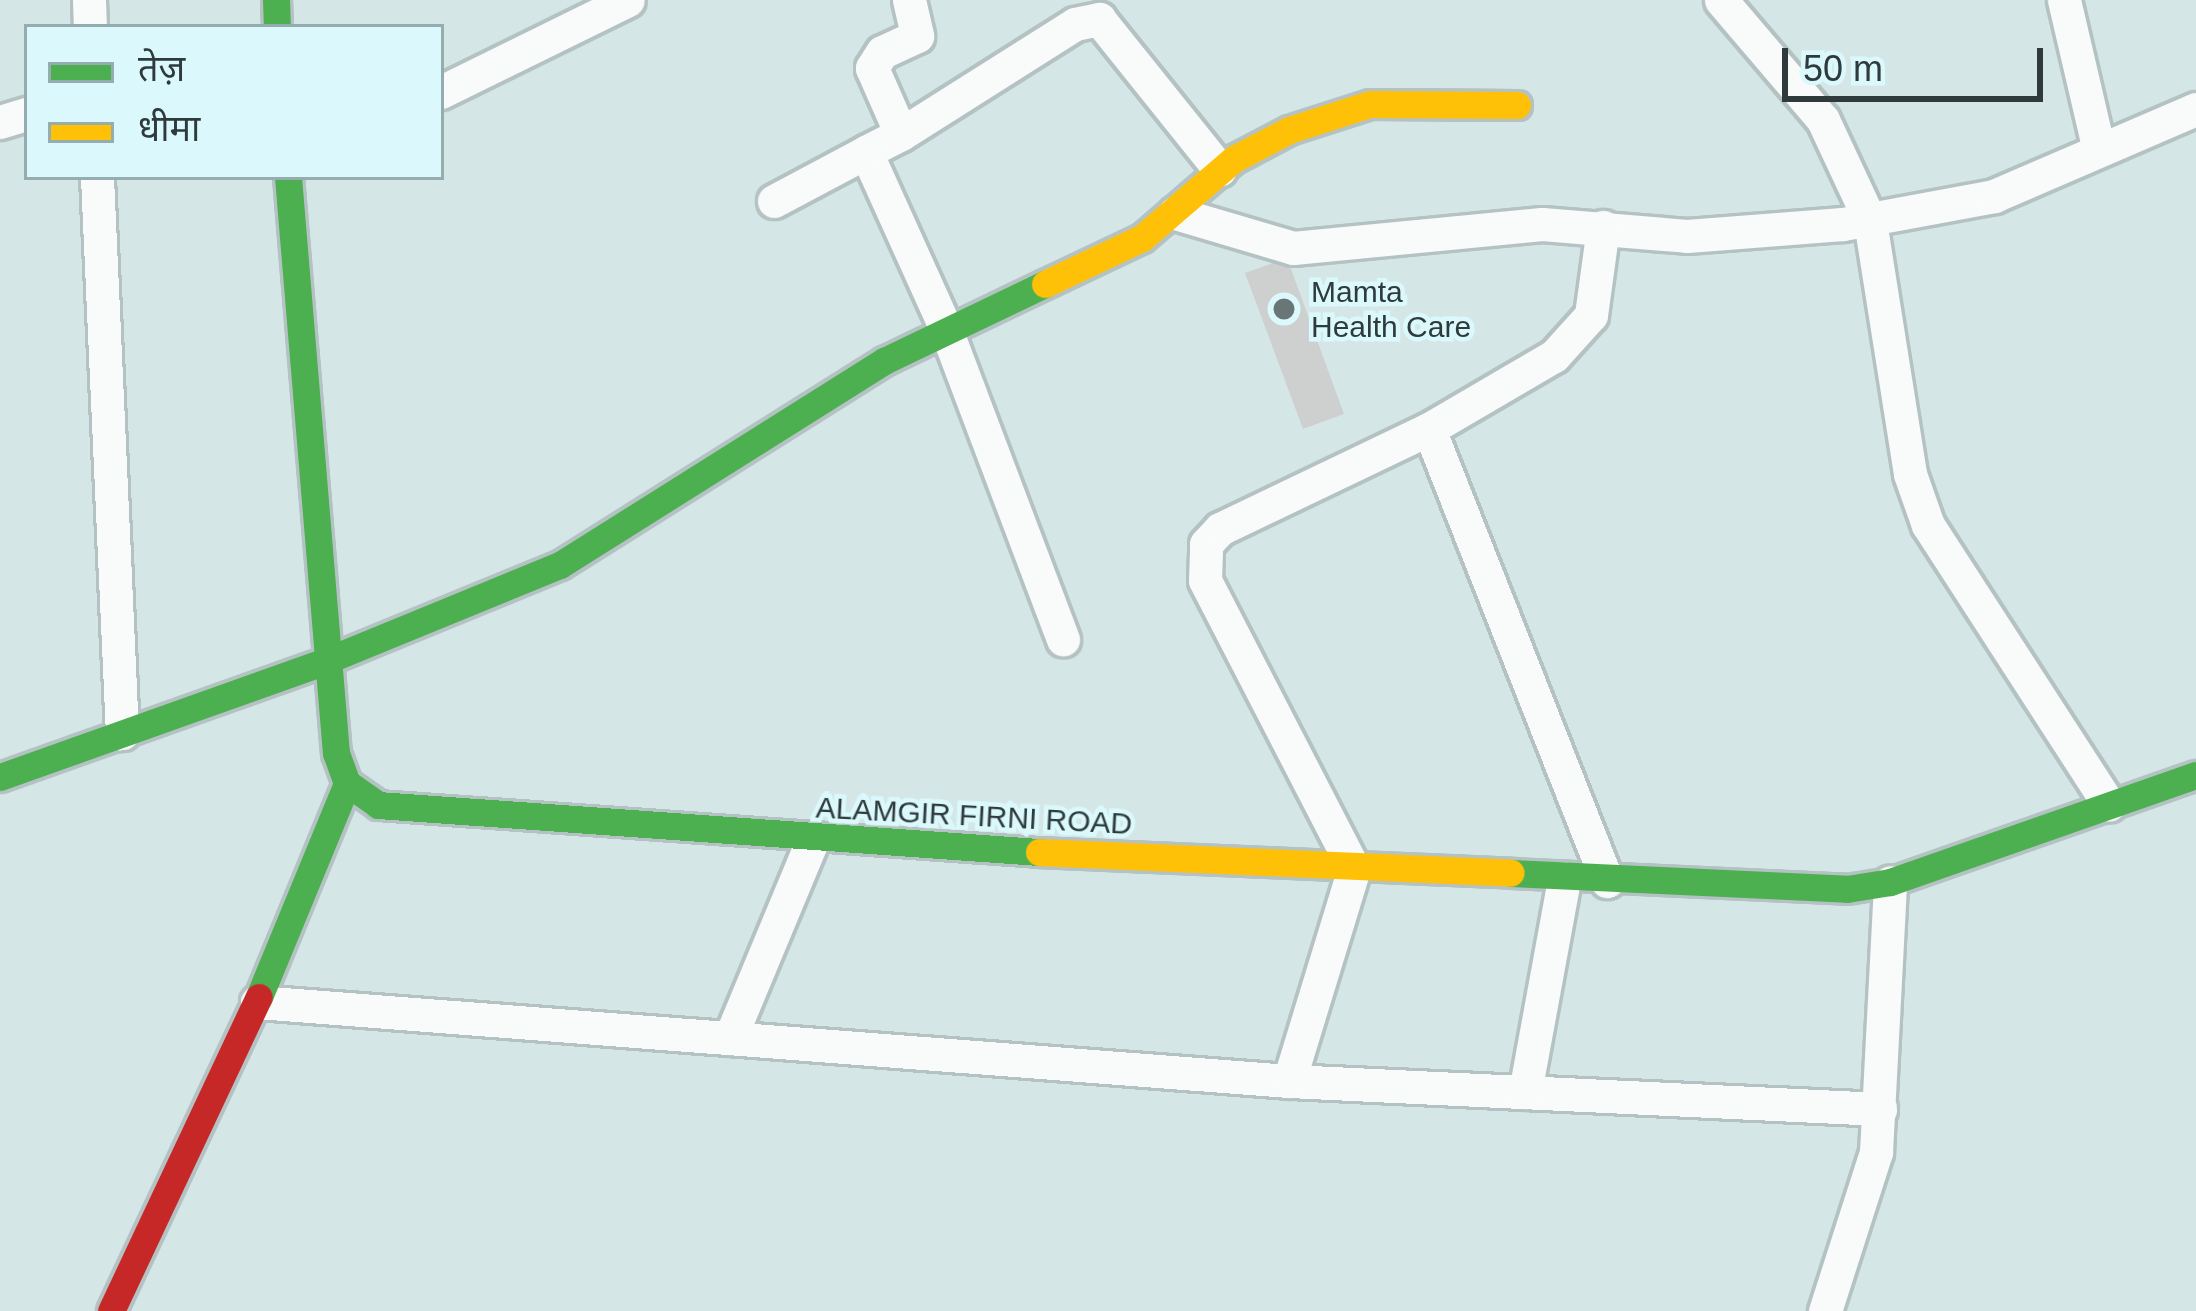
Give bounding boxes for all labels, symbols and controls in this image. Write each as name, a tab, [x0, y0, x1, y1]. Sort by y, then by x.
legend	[24, 24, 444, 180]
scale bar	[1788, 24, 2049, 98]
text: तेज़	[138, 48, 185, 89]
text: 50 m	[1803, 48, 1883, 89]
text: धीमा	[138, 108, 200, 149]
place label: Mamta Health Care	[1311, 274, 1471, 344]
marker: Mamta Health Care	[1268, 293, 1300, 325]
street label: ALAMGIR FIRNI ROAD	[815, 790, 1133, 842]

